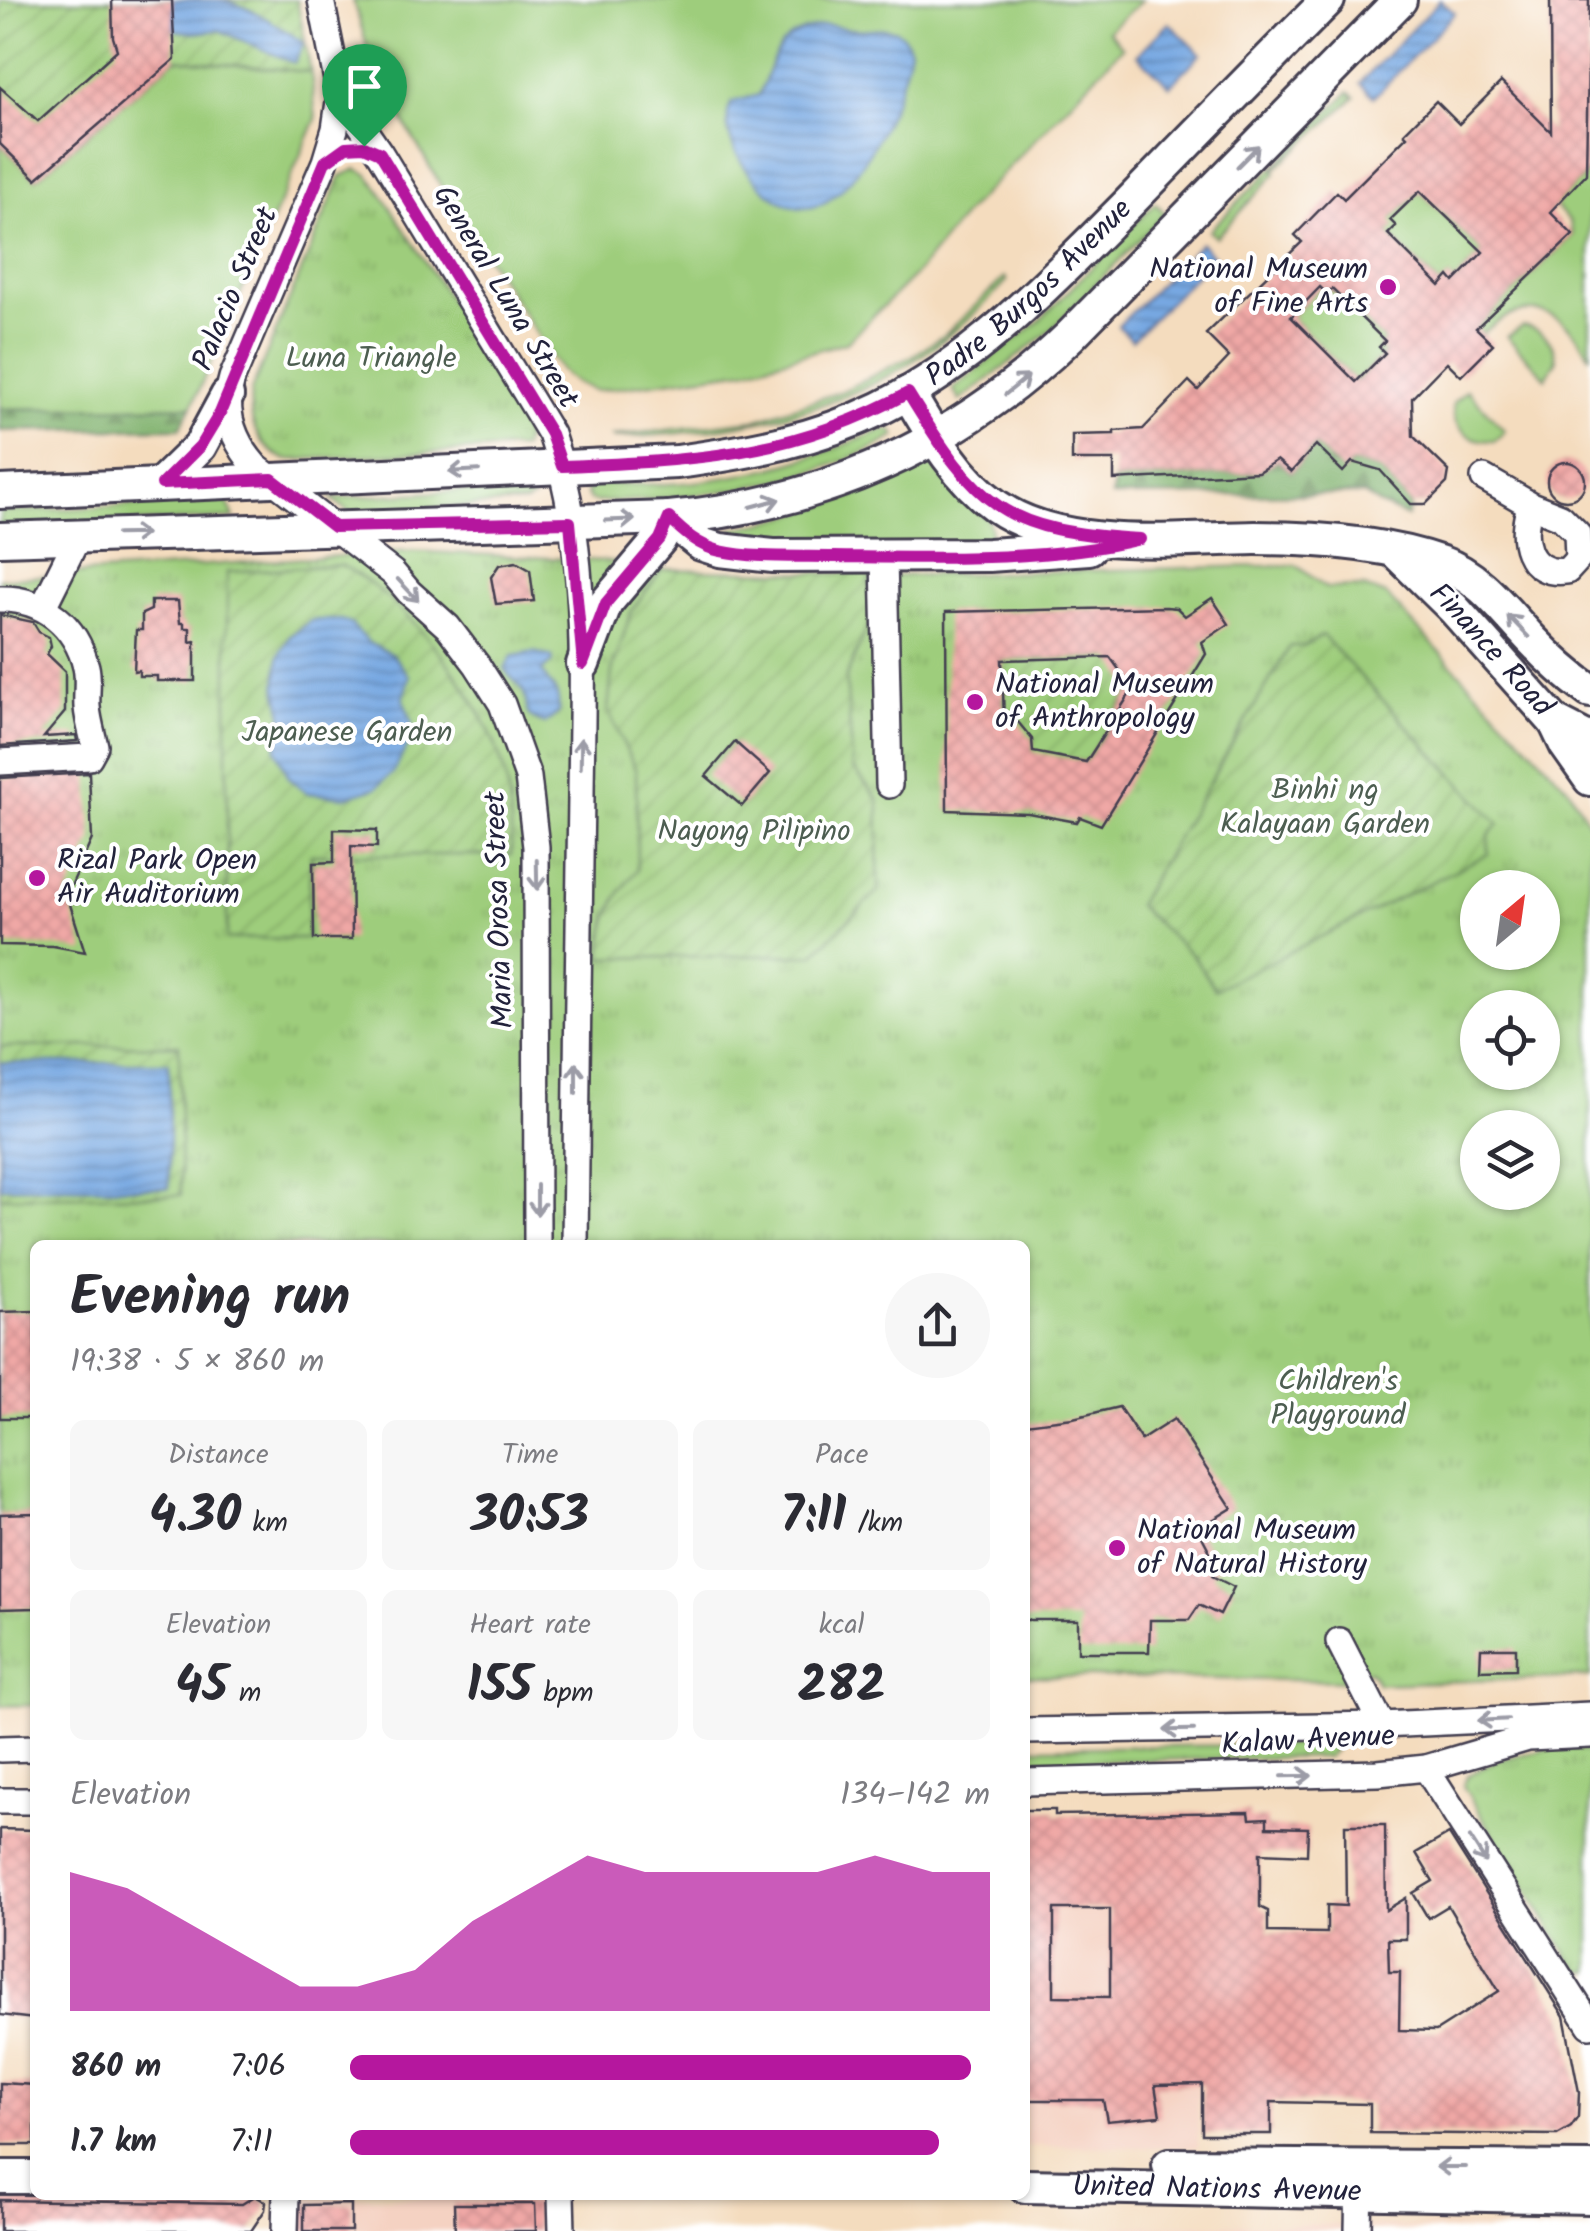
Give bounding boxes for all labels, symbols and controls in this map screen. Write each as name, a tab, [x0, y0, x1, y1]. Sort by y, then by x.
pin	[322, 44, 407, 147]
icon: arrive	[337, 59, 392, 114]
one-way arrow	[1235, 145, 1259, 169]
street label: General Luna Street	[419, 176, 591, 418]
street label: Padre Burgos Avenue	[916, 188, 1144, 400]
street label: Palacio Street	[180, 199, 292, 378]
place label: National Museum of Fine Arts	[1149, 246, 1368, 328]
marker: National Museum of Fine Arts	[1377, 276, 1399, 298]
park label: Luna Triangle	[285, 335, 457, 383]
one-way arrow	[1003, 374, 1029, 396]
one-way arrow	[449, 461, 481, 480]
one-way arrow	[749, 492, 780, 511]
one-way arrow	[603, 511, 635, 530]
one-way arrow	[116, 524, 148, 543]
street label: Finance Road	[1417, 572, 1565, 729]
one-way arrow	[396, 577, 419, 602]
one-way arrow	[1506, 614, 1530, 638]
place label: National Museum of Anthropology	[995, 661, 1214, 743]
marker: National Museum of Anthropology	[964, 691, 986, 713]
park label: Japanese Garden	[241, 709, 453, 757]
one-way arrow	[572, 737, 590, 770]
park label: Binhi ng Kalayaan Garden	[1220, 767, 1430, 849]
street label: Maria Orosa Street	[472, 790, 528, 1030]
park label: Nayong Pilipino	[657, 808, 851, 856]
place label: Rizal Park Open Air Auditorium	[57, 837, 257, 919]
one-way arrow	[527, 859, 546, 891]
marker: Rizal Park Open Air Auditorium	[26, 867, 48, 889]
north arrow	[1460, 870, 1560, 970]
map controls	[1460, 870, 1560, 1210]
button: locate	[1460, 990, 1560, 1090]
one-way arrow	[567, 1062, 586, 1094]
button: layers	[1460, 1110, 1560, 1210]
one-way arrow	[528, 1184, 546, 1216]
text: Evening run	[70, 1256, 350, 1343]
button: share	[885, 1273, 990, 1378]
text: 19:38 · 5 × 860 m	[70, 1337, 324, 1388]
park label: Children's Playground	[1271, 1358, 1406, 1440]
text: Distance	[168, 1433, 269, 1478]
text: Time	[502, 1433, 558, 1478]
text: Pace	[815, 1433, 868, 1478]
text: 4.30	[149, 1478, 241, 1558]
text: 30:53	[471, 1478, 589, 1558]
text: 7:11	[780, 1478, 846, 1558]
text: km	[241, 1501, 288, 1546]
text: /km	[846, 1501, 903, 1546]
place label: National Museum of Natural History	[1137, 1507, 1368, 1589]
marker: National Museum of Natural History	[1106, 1537, 1128, 1559]
text: Elevation	[165, 1603, 271, 1648]
text: Heart rate	[469, 1603, 591, 1648]
text: kcal	[819, 1603, 864, 1648]
text: 45	[175, 1648, 228, 1728]
text: 155	[466, 1648, 532, 1728]
text: 282	[798, 1648, 886, 1728]
text: m	[228, 1671, 261, 1716]
text: bpm	[532, 1671, 594, 1716]
one-way arrow	[1477, 1710, 1509, 1729]
street label: Kalaw Avenue	[1220, 1712, 1396, 1770]
one-way arrow	[1164, 1720, 1196, 1739]
one-way arrow	[1281, 1767, 1313, 1786]
text: Elevation	[70, 1770, 191, 1821]
text: 134–142 m	[840, 1770, 990, 1821]
one-way arrow	[1468, 1835, 1489, 1863]
text: 860 m	[70, 2042, 161, 2093]
text: 7:06	[230, 2042, 286, 2093]
text: 1.7 km	[70, 2117, 157, 2168]
text: 7:11	[230, 2117, 273, 2168]
one-way arrow	[1435, 2158, 1468, 2176]
street label: United Nations Avenue	[1072, 2163, 1362, 2217]

